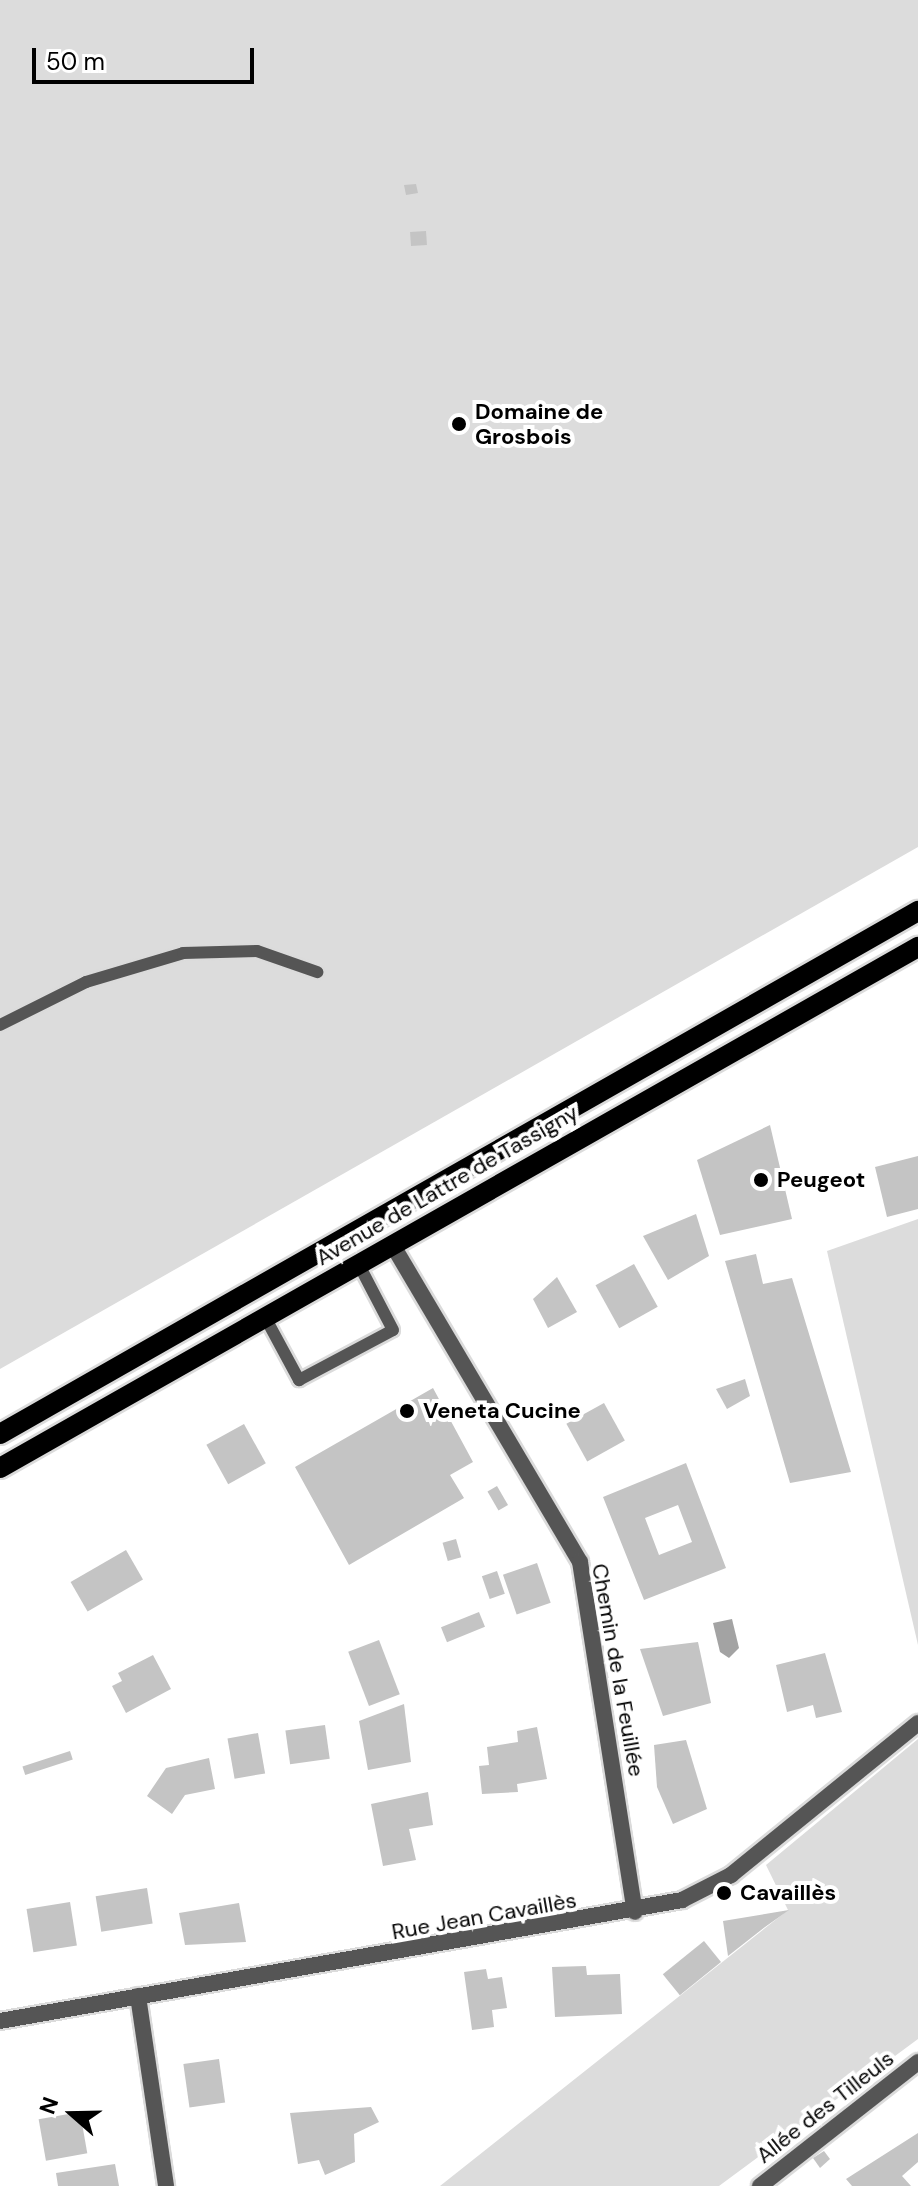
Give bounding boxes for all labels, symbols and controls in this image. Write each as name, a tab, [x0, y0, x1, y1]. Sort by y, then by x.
scale bar	[36, 32, 258, 82]
text: 50 m	[46, 46, 105, 77]
place label: Domaine de Grosbois	[475, 398, 603, 450]
marker: Domaine de Grosbois	[450, 415, 468, 433]
street label: Avenue de Lattre de Tassigny	[311, 1099, 583, 1271]
place label: Peugeot	[777, 1167, 865, 1193]
marker: Peugeot	[752, 1171, 770, 1189]
place label: Veneta Cucine	[423, 1398, 581, 1424]
marker: Veneta Cucine	[398, 1402, 416, 1420]
street label: Chemin de la Feuillée	[586, 1562, 650, 1778]
place label: Cavaillès	[740, 1880, 836, 1906]
marker: Cavaillès	[715, 1884, 733, 1902]
street label: Rue Jean Cavaillès	[390, 1887, 578, 1945]
street label: Allée des Tilleuls	[751, 2045, 899, 2169]
north arrow	[32, 2074, 112, 2154]
text: N	[33, 2093, 65, 2118]

